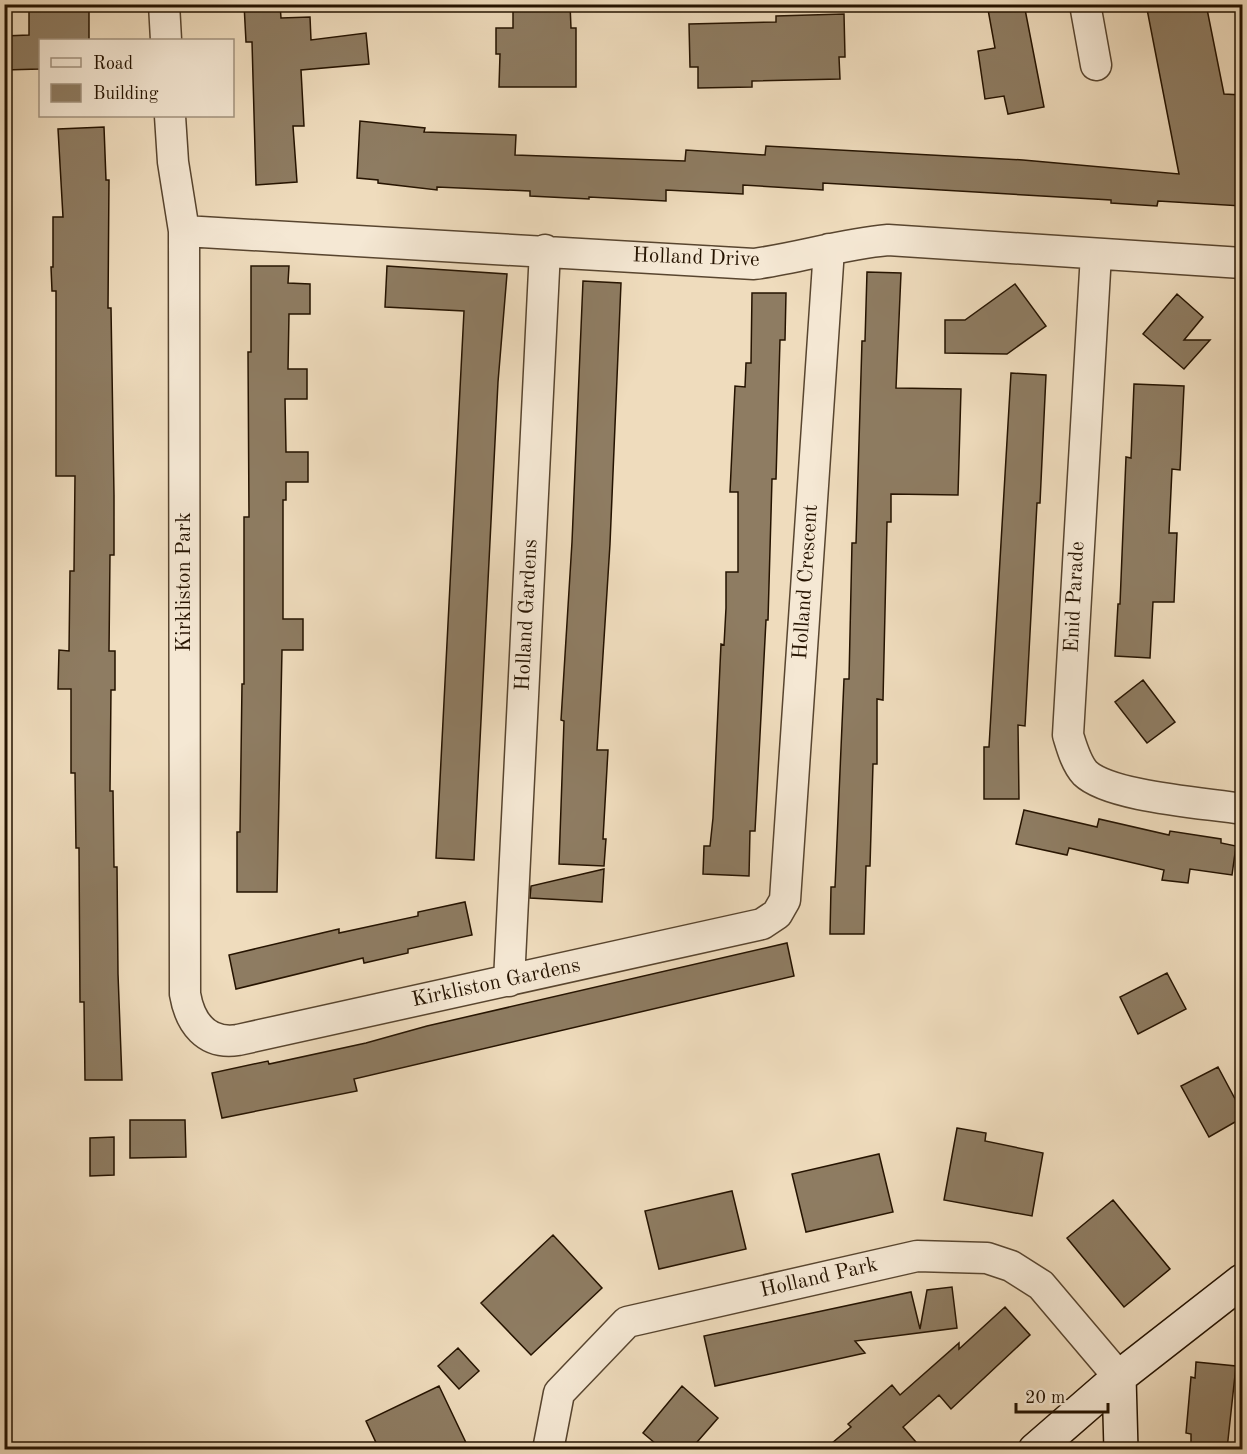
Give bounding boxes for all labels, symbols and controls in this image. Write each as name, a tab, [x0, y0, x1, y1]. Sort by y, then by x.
legend	[39, 39, 234, 117]
text: Road	[93, 55, 133, 73]
text: Building	[93, 85, 159, 103]
street label: Holland Drive	[632, 245, 760, 271]
street label: Holland Crescent	[790, 504, 822, 660]
street label: Kirkliston Park	[174, 512, 195, 652]
street label: Holland Gardens	[513, 539, 541, 691]
street label: Enid Parade	[1062, 541, 1088, 653]
street label: Kirkliston Gardens	[410, 955, 582, 1011]
street label: Holland Park	[758, 1254, 880, 1302]
scale bar	[1016, 1376, 1108, 1414]
text: 20 m	[1025, 1389, 1065, 1407]

